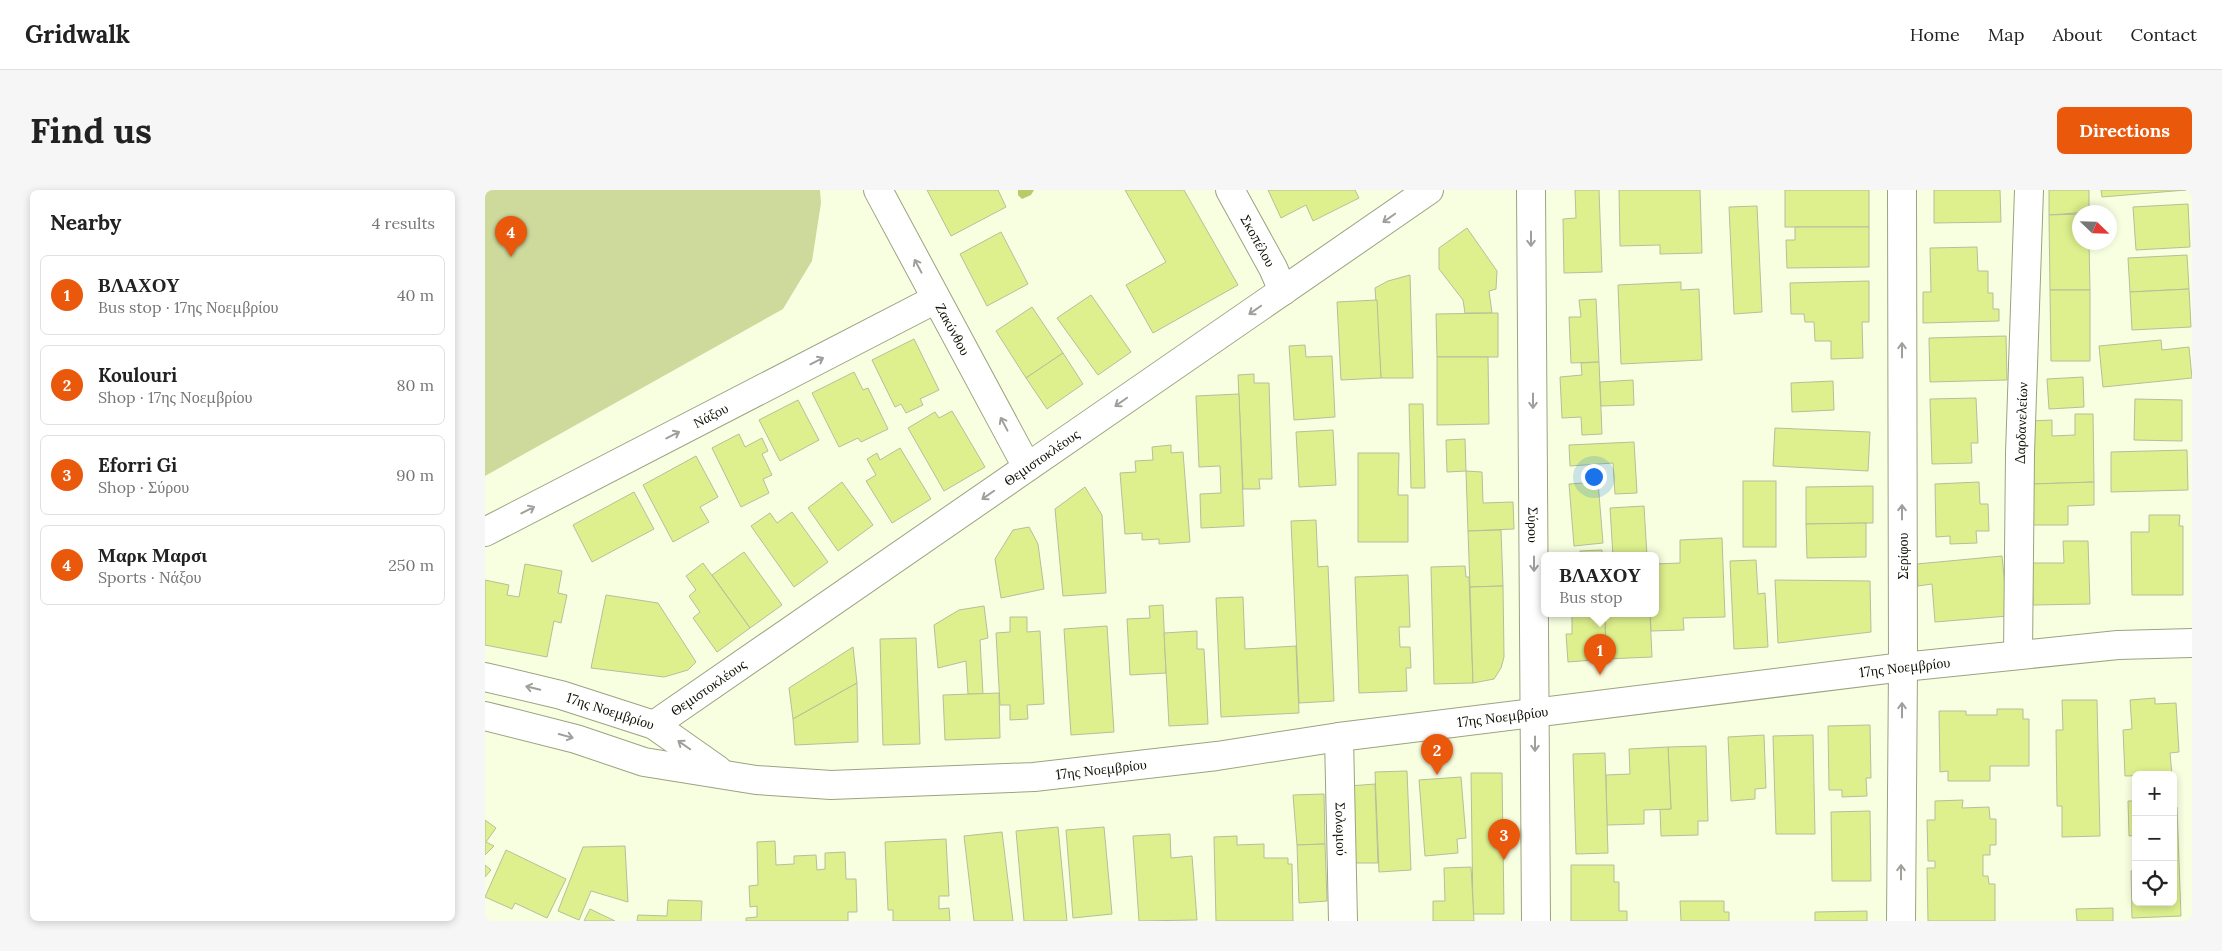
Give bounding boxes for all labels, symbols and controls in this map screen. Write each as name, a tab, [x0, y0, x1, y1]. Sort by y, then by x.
text: Gridwalk	[25, 19, 130, 50]
text: Home	[1910, 23, 1960, 46]
text: Map	[1988, 23, 2024, 46]
text: About	[2052, 23, 2102, 46]
text: Contact	[2130, 23, 2197, 46]
button: Directions	[2057, 107, 2192, 154]
text: Find us	[30, 108, 152, 153]
north arrow	[2072, 205, 2117, 250]
text: Nearby	[50, 209, 121, 236]
street label: Σκοπέλου	[1236, 212, 1280, 270]
text: 4 results	[372, 213, 435, 233]
one-way arrow	[1382, 213, 1396, 223]
pin: 4	[495, 216, 527, 257]
one-way arrow	[1526, 230, 1536, 246]
one-way arrow	[913, 259, 923, 274]
text: ΒΛΑΧΟΥ	[98, 273, 180, 297]
text: 1	[64, 285, 70, 305]
text: 40 m	[397, 285, 434, 305]
text: Bus stop · 17ης Νοεμβρίου	[98, 297, 279, 317]
street label: Ζακύνθου	[931, 300, 974, 359]
one-way arrow	[1248, 305, 1262, 315]
one-way arrow	[1897, 342, 1907, 358]
one-way arrow	[809, 356, 824, 365]
text: Koulouri	[98, 363, 177, 387]
text: 2	[63, 375, 71, 395]
text: 80 m	[397, 375, 434, 395]
street label: Δαρδανελείων	[2011, 382, 2031, 464]
text: Shop · 17ης Νοεμβρίου	[98, 387, 253, 407]
one-way arrow	[1528, 393, 1537, 409]
one-way arrow	[1115, 397, 1129, 407]
street label: Νάξου	[690, 399, 731, 432]
one-way arrow	[999, 417, 1009, 432]
street label: Θεμιστοκλέους	[1000, 425, 1083, 490]
one-way arrow	[665, 430, 680, 440]
text: Eforri Gi	[98, 453, 177, 477]
your location	[1581, 464, 1607, 490]
text: 3	[63, 465, 71, 485]
text: 90 m	[396, 465, 434, 485]
text: Shop · Σύρου	[98, 477, 189, 497]
one-way arrow	[981, 490, 995, 500]
one-way arrow	[521, 505, 536, 515]
one-way arrow	[1897, 505, 1907, 521]
street label: Σύρου	[1524, 507, 1542, 543]
street label: Σερίφου	[1894, 533, 1912, 579]
text: Μαρκ Μαρσι	[98, 543, 207, 567]
popup	[1541, 552, 1659, 617]
text: 4	[63, 555, 71, 575]
text: 250 m	[388, 555, 434, 575]
one-way arrow	[1529, 555, 1539, 571]
text: ΒΛΑΧΟΥ	[1559, 563, 1641, 587]
text: Sports · Νάξου	[98, 567, 201, 587]
text: Bus stop	[1559, 587, 1623, 607]
pin: 1	[1584, 634, 1616, 675]
street label: 17ης Νοεμβρίου	[1858, 653, 1951, 681]
street label: Θεμιστοκλέους	[667, 655, 750, 720]
one-way arrow	[526, 683, 542, 692]
street label: 17ης Νοεμβρίου	[564, 688, 657, 734]
street label: 17ης Νοεμβρίου	[1456, 702, 1549, 731]
one-way arrow	[1897, 702, 1907, 718]
one-way arrow	[558, 732, 574, 741]
pin: 2	[1421, 734, 1453, 775]
one-way arrow	[1530, 735, 1540, 751]
one-way arrow	[677, 740, 691, 750]
street label: 17ης Νοεμβρίου	[1055, 755, 1148, 783]
map controls	[2132, 771, 2177, 906]
button: +	[2132, 771, 2177, 816]
street label: Σολωμού	[1331, 802, 1351, 856]
button: −	[2132, 816, 2177, 861]
pin: 3	[1488, 819, 1520, 860]
button: locate	[2132, 861, 2177, 906]
one-way arrow	[1896, 865, 1906, 881]

